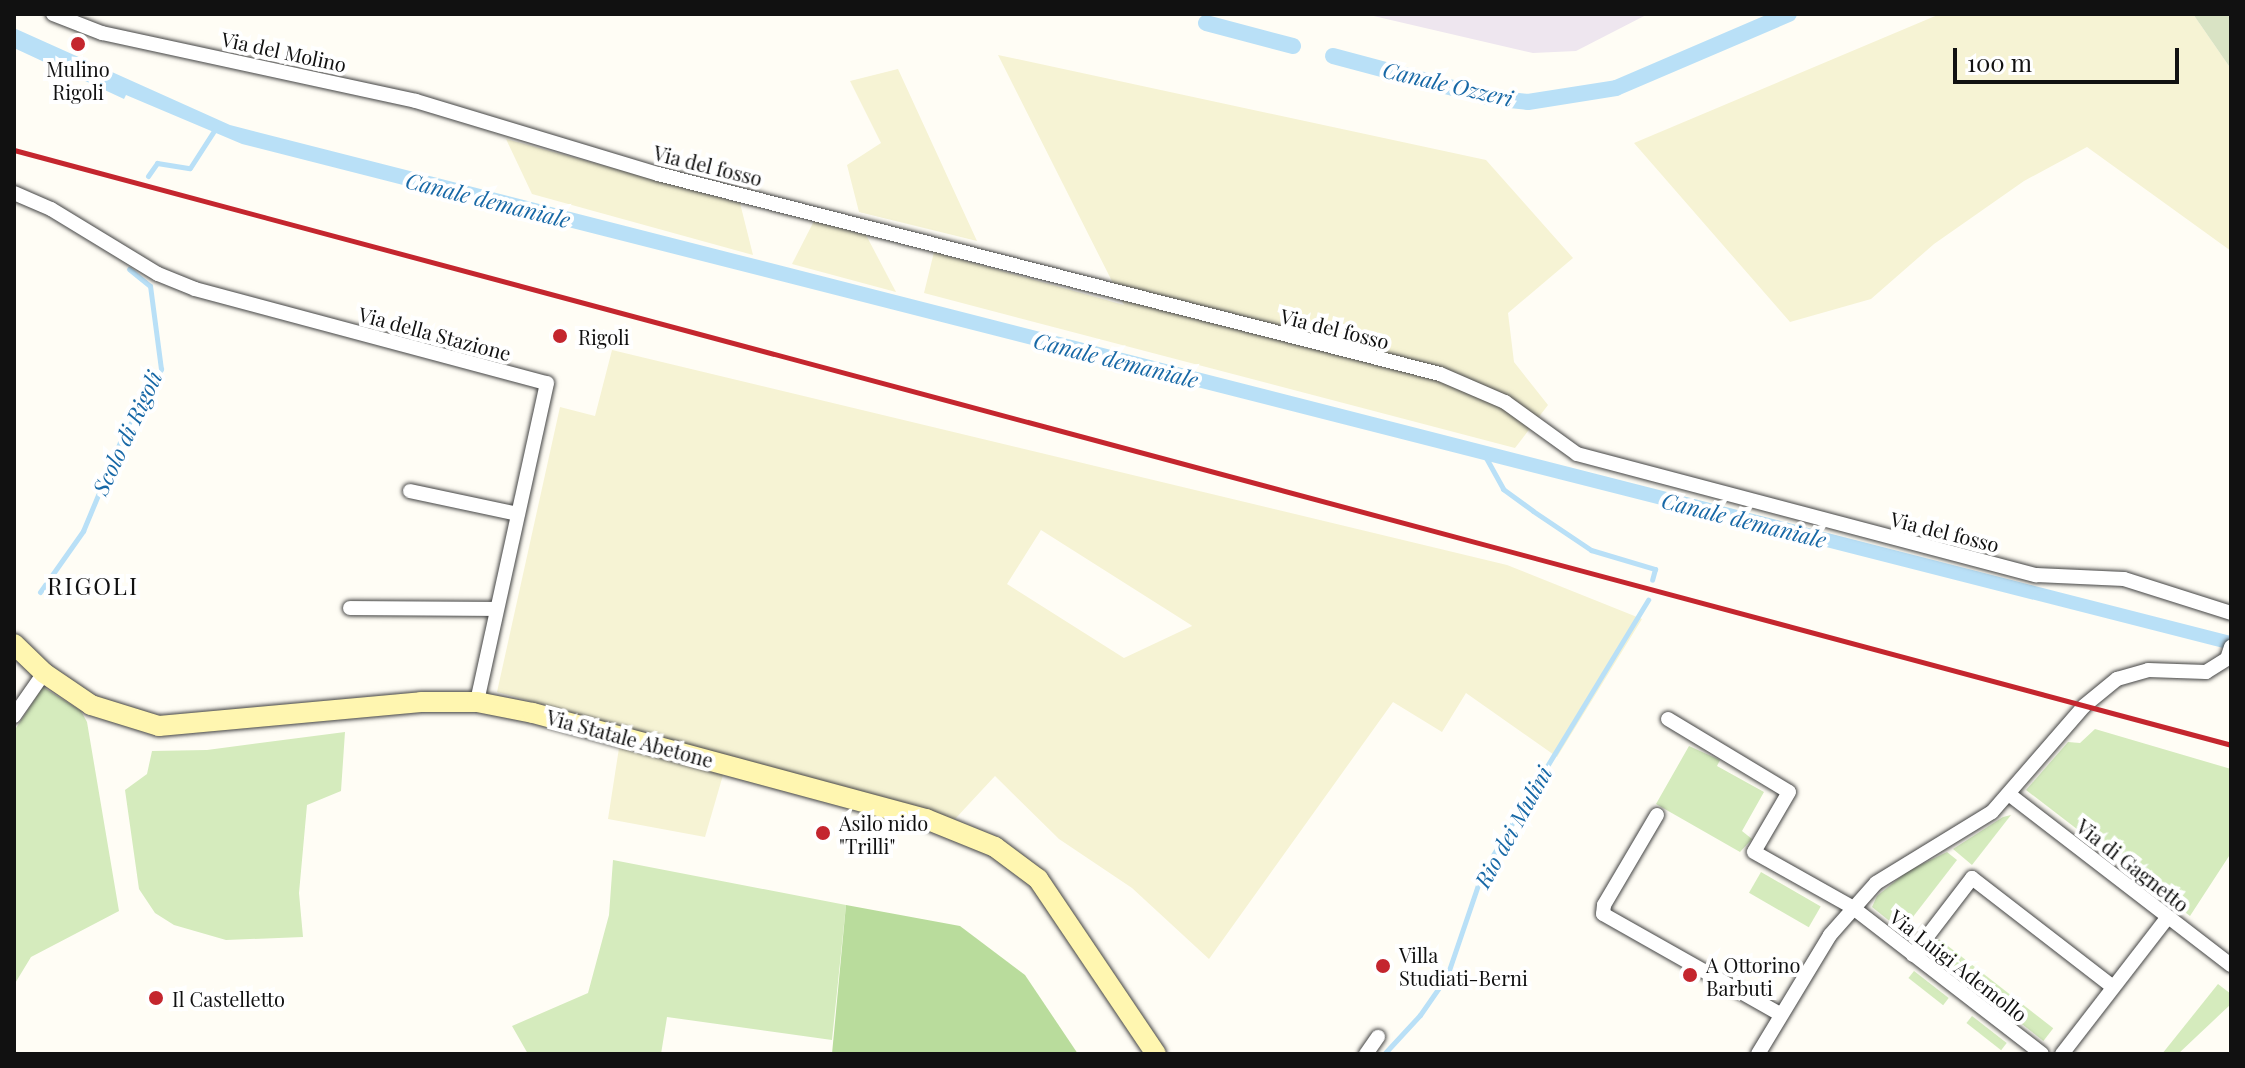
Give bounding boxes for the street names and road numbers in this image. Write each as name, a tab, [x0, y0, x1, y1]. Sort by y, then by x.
street label: Via del Molino	[219, 26, 349, 76]
street label: Via del fosso	[651, 140, 765, 190]
street label: Via della Stazione	[356, 301, 514, 365]
street label: Via del fosso	[1278, 303, 1392, 353]
street label: Via del fosso	[1888, 506, 2002, 556]
street label: Via Statale Abetone	[544, 704, 716, 772]
street label: Via di Gagnetto	[2072, 814, 2194, 916]
street label: Via Luigi Ademollo	[1885, 904, 2033, 1026]

